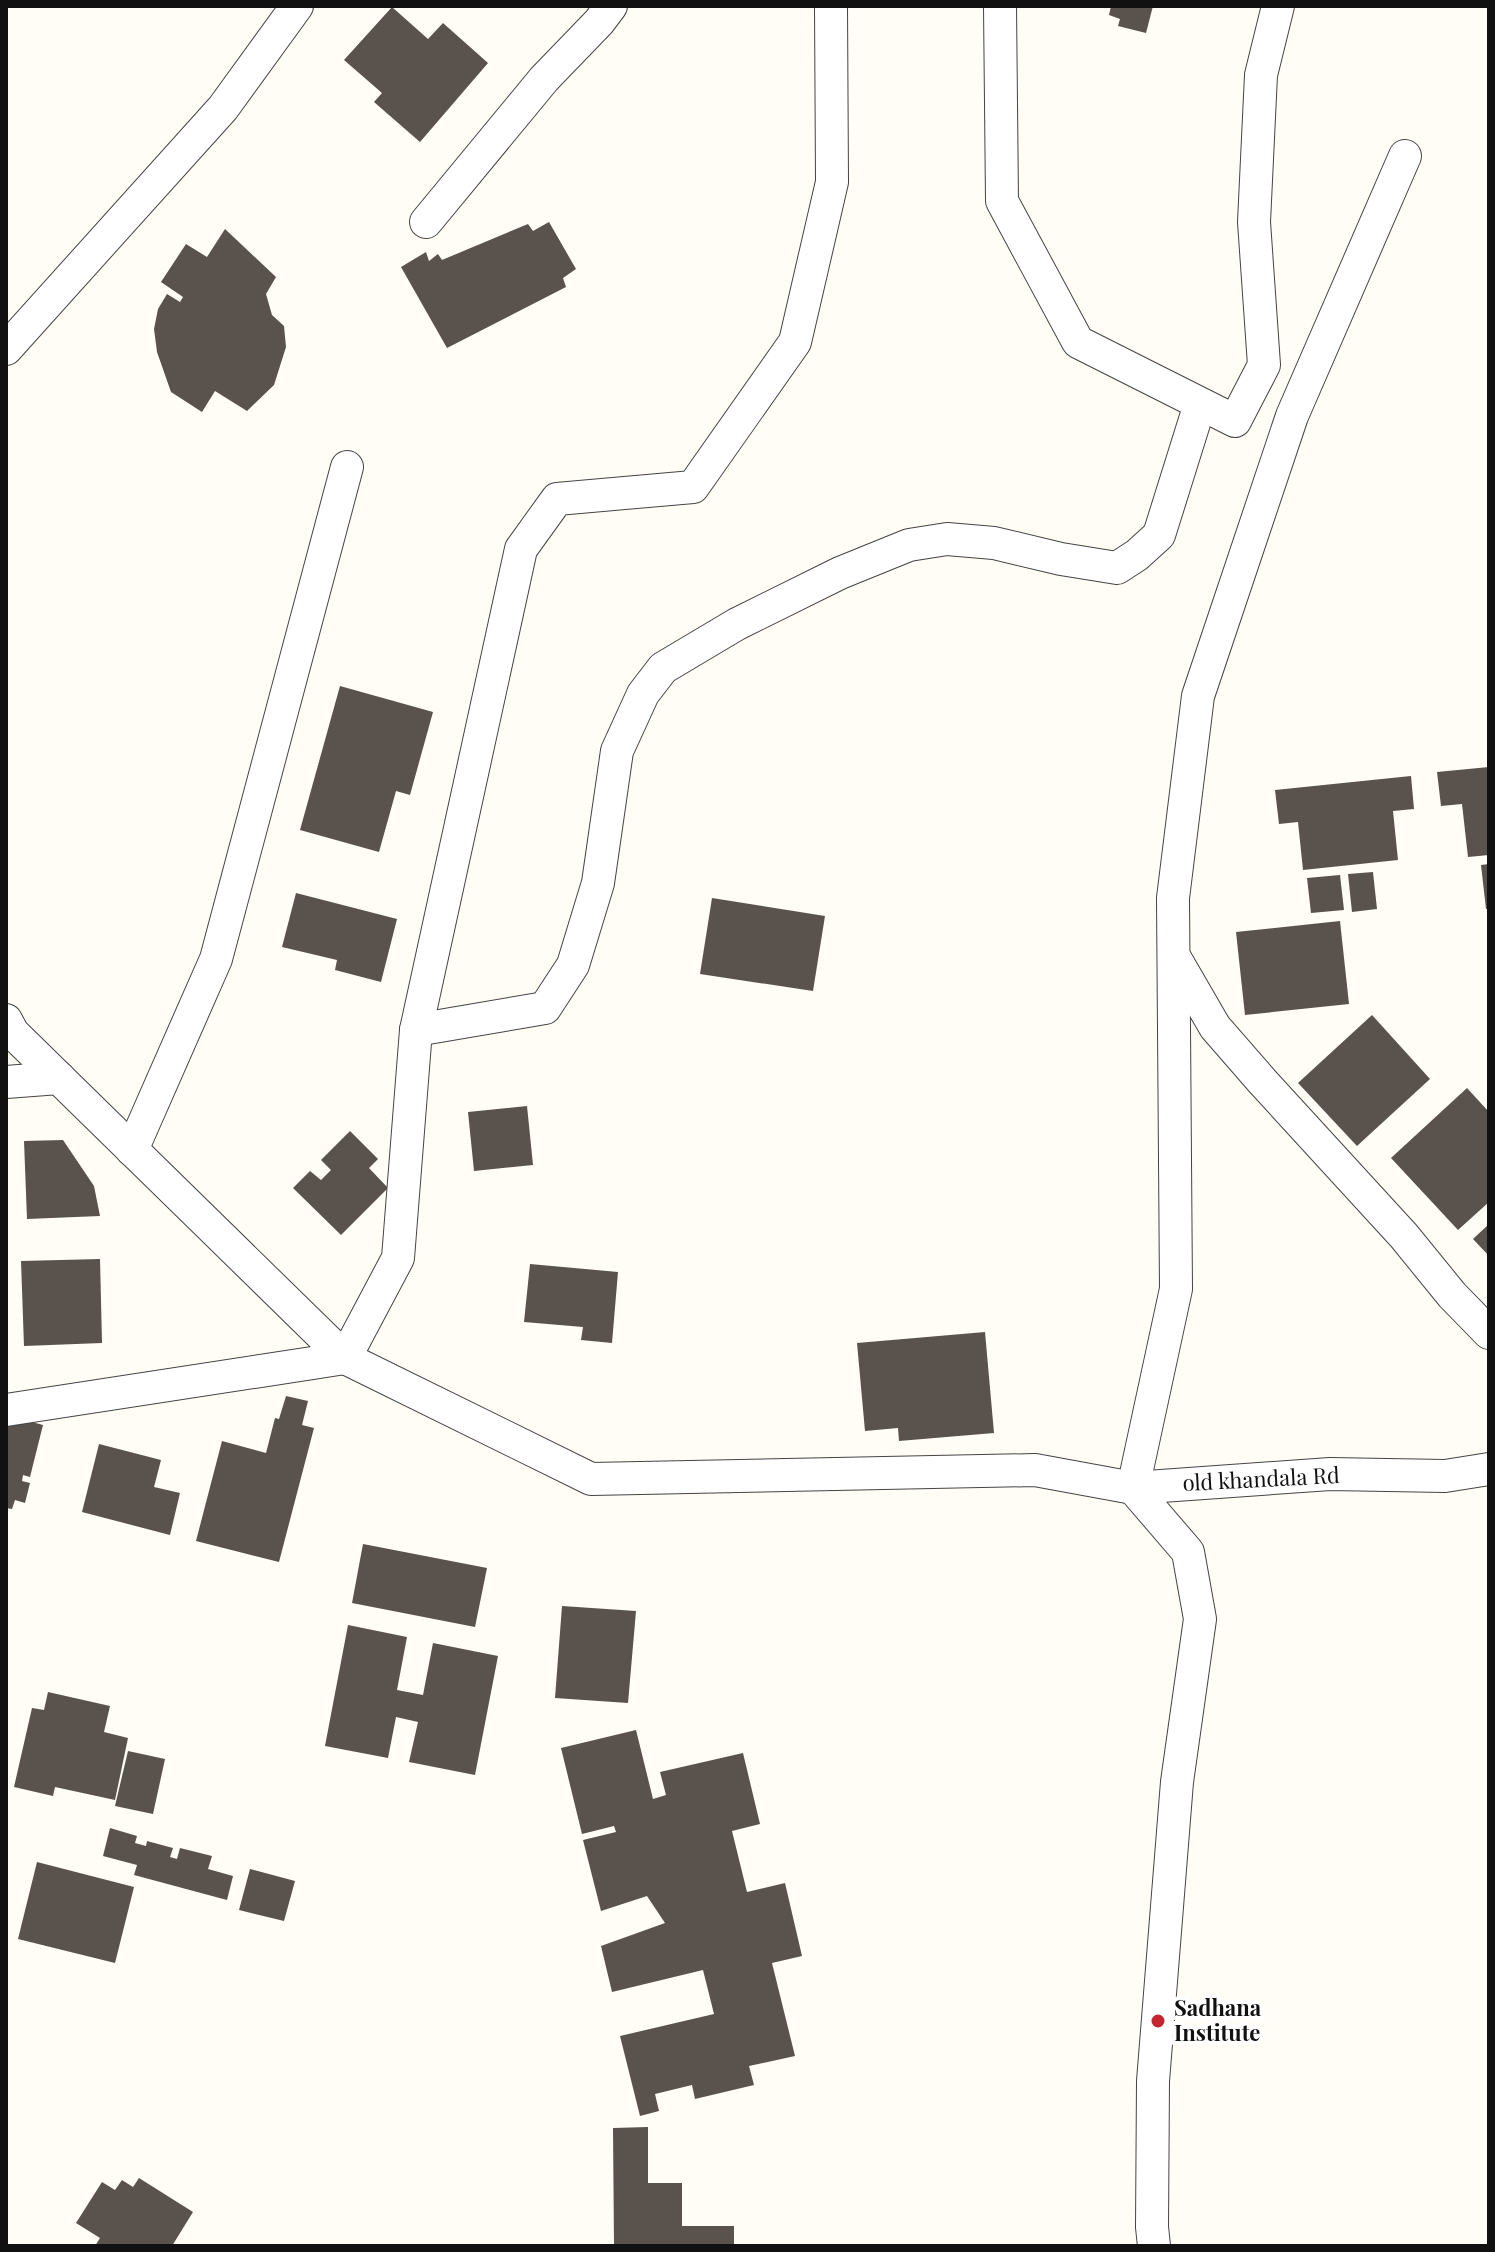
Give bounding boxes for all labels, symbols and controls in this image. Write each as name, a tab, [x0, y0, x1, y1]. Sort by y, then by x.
street label: old khandala Rd	[1182, 1459, 1340, 1497]
place label: Sadhana Institute	[1174, 1992, 1262, 2047]
marker: Sadhana Institute	[1149, 2012, 1167, 2030]

